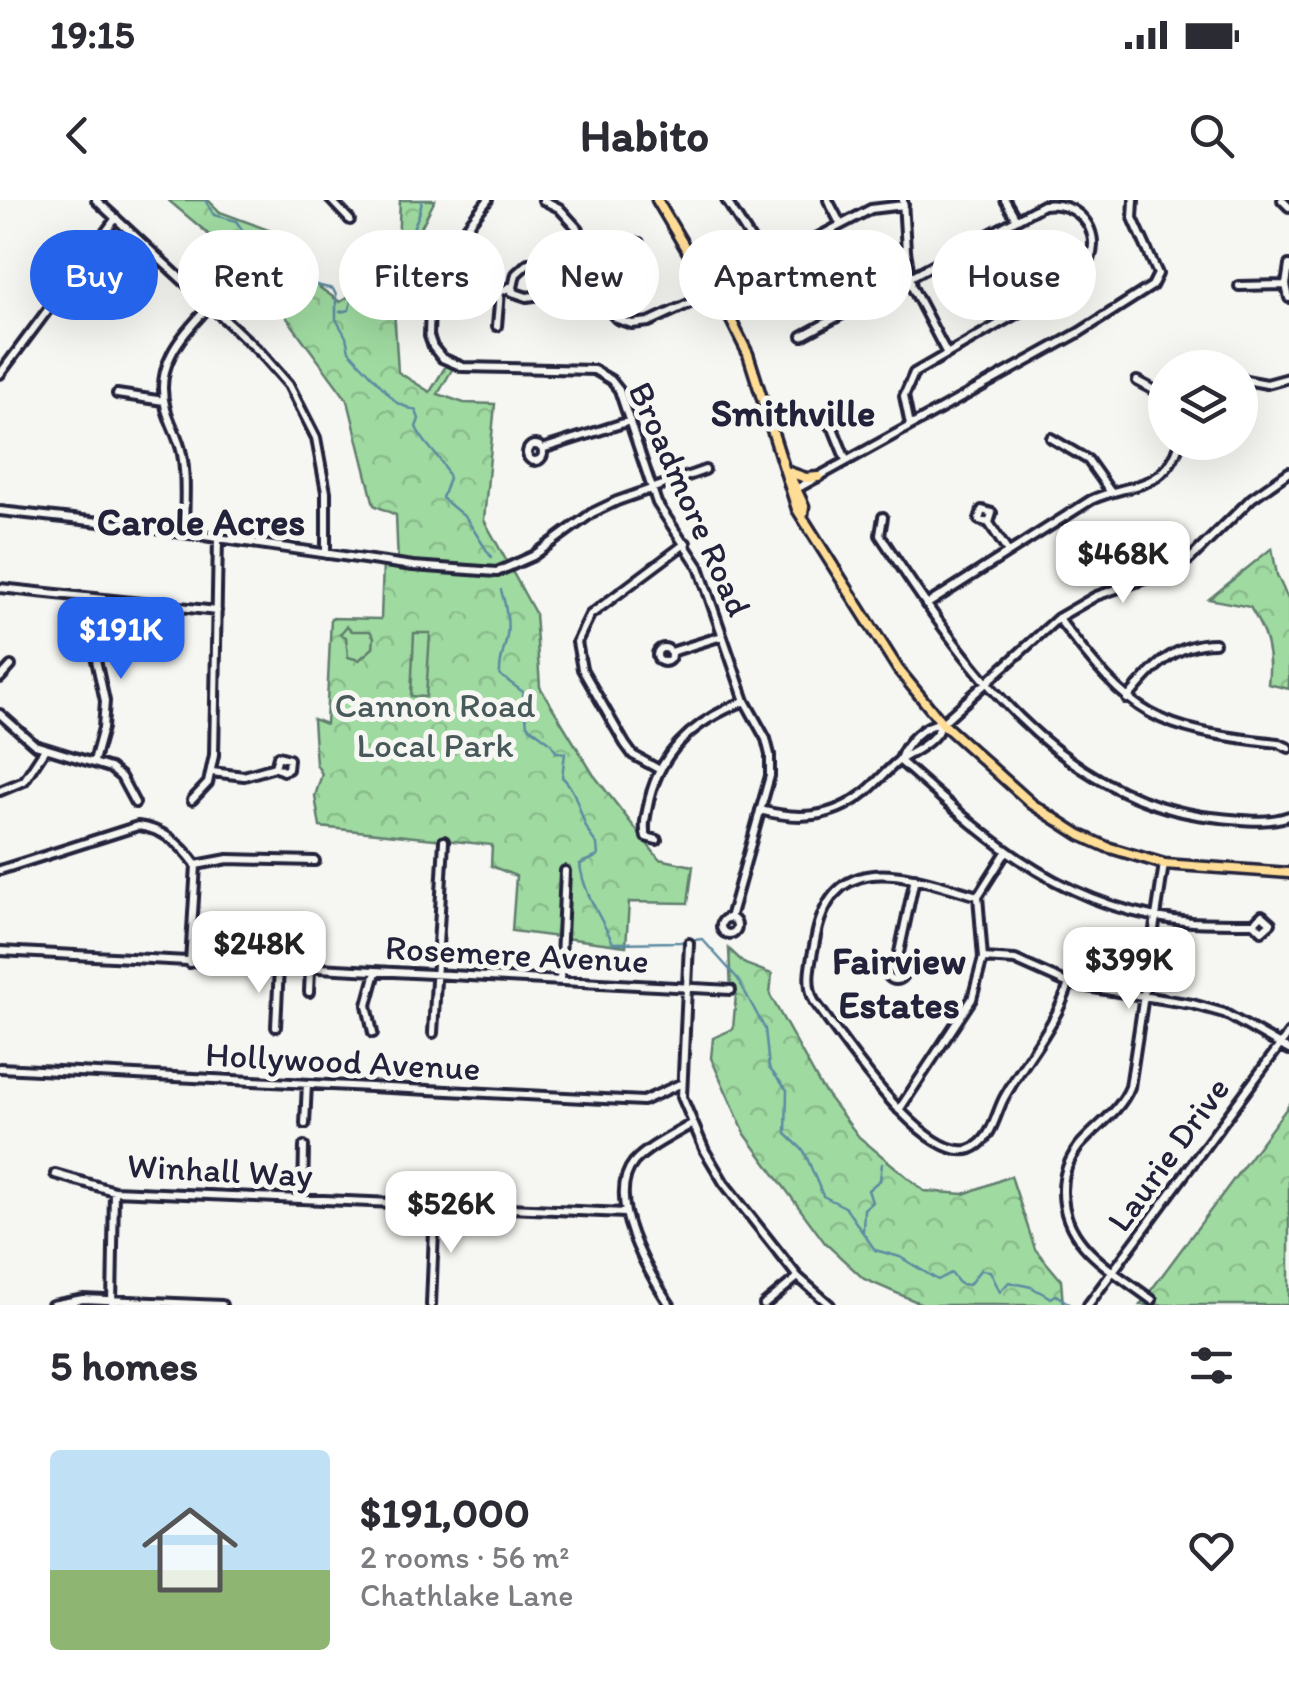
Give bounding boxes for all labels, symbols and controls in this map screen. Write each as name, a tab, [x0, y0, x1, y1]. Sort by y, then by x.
text: 19:15	[50, 12, 134, 58]
icon: back	[50, 108, 105, 163]
text: Habito	[580, 108, 709, 162]
icon: search	[1184, 108, 1239, 163]
chip: Buy	[30, 230, 158, 320]
chip: Rent	[178, 230, 319, 320]
chip: Filters	[339, 230, 505, 320]
chip: New	[525, 230, 659, 320]
chip: Apartment	[679, 230, 912, 320]
chip: House	[932, 230, 1096, 320]
map controls	[1148, 350, 1258, 460]
button: layers	[1148, 350, 1258, 460]
street label: Broadmore Road	[620, 375, 761, 623]
district label: Smithville	[711, 390, 875, 436]
district label: Carole Acres	[97, 499, 305, 545]
pin: $468K	[1053, 521, 1193, 606]
text: $468K	[1078, 534, 1168, 572]
pin: $191K	[51, 597, 191, 682]
text: $191K	[79, 610, 163, 648]
park label: Cannon Road Local Park	[334, 684, 536, 766]
pin: $248K	[189, 911, 329, 996]
text: $248K	[214, 924, 304, 962]
street label: Rosemere Avenue	[384, 926, 650, 982]
pin: $399K	[1059, 927, 1199, 1012]
district label: Fairview Estates	[832, 938, 966, 1028]
text: $399K	[1085, 940, 1173, 978]
street label: Hollywood Avenue	[204, 1033, 482, 1089]
street label: Laurie Drive	[1098, 1069, 1238, 1239]
street label: Winhall Way	[126, 1144, 314, 1196]
pin: $526K	[381, 1171, 521, 1256]
text: $526K	[407, 1184, 495, 1222]
icon: filters	[1184, 1338, 1239, 1393]
text: 5 homes	[50, 1340, 198, 1391]
text: $191,000	[360, 1487, 530, 1538]
icon: home	[130, 1490, 250, 1610]
icon: heart	[1184, 1523, 1239, 1578]
text: 2 rooms · 56 m²	[360, 1538, 569, 1576]
text: Chathlake Lane	[360, 1576, 573, 1614]

